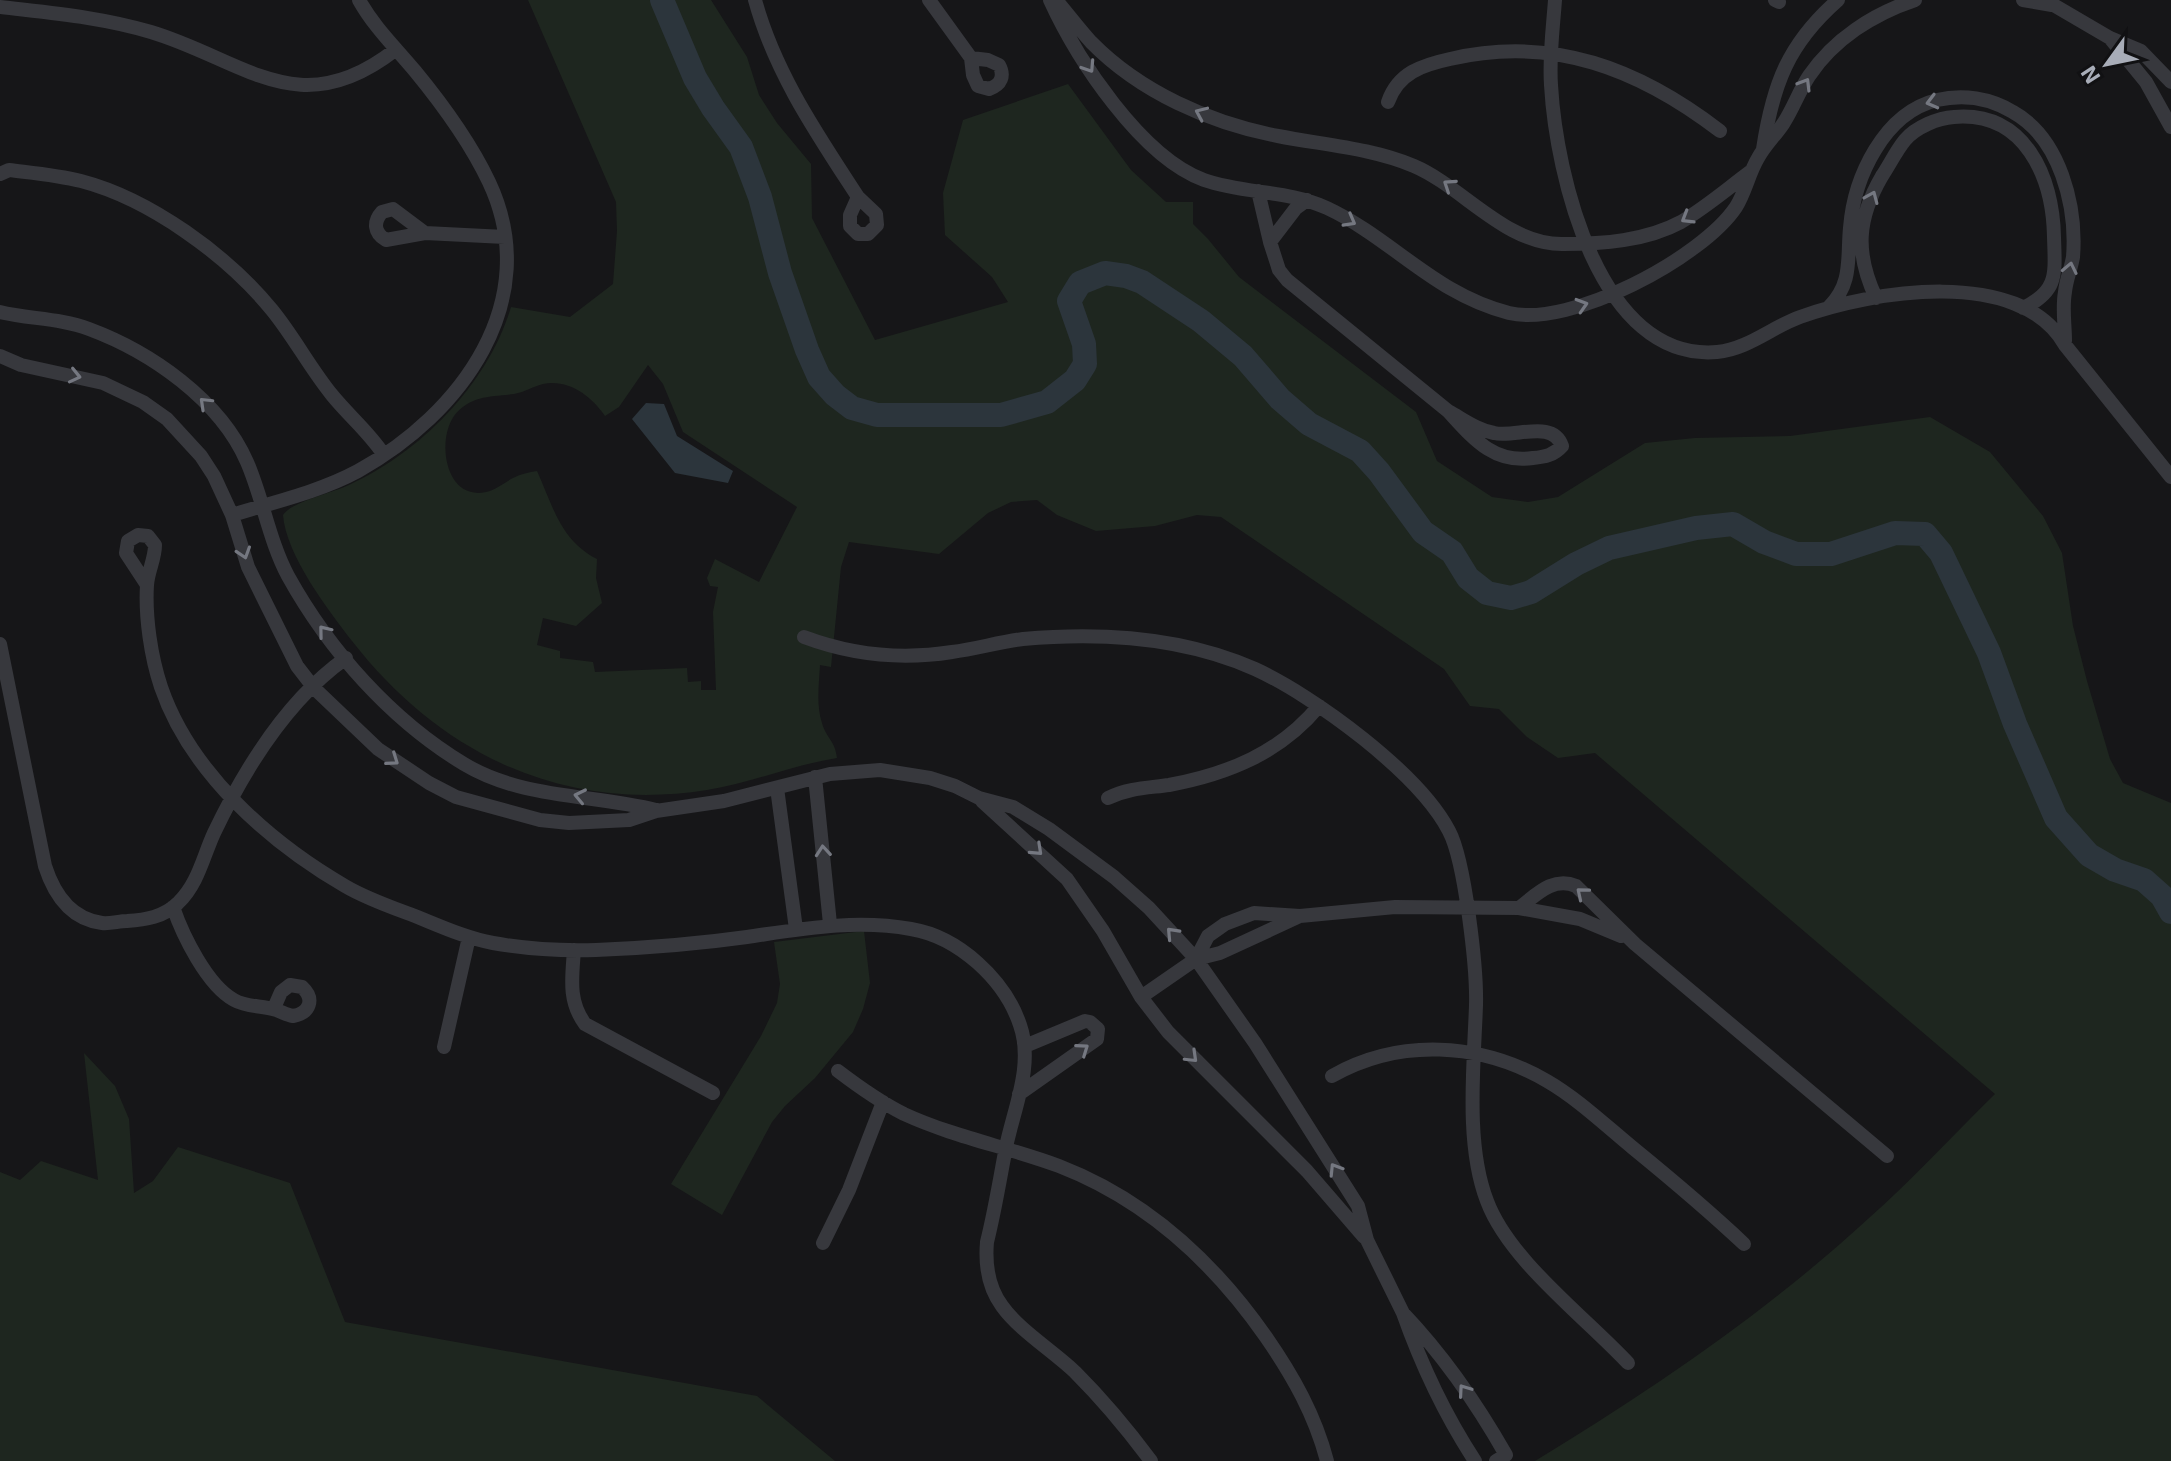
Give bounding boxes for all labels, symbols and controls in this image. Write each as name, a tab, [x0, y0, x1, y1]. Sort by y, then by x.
north arrow	[2067, 24, 2147, 104]
one-way arrow	[1079, 58, 1094, 73]
text: N	[2074, 62, 2105, 89]
one-way arrow	[1795, 78, 1811, 93]
one-way arrow	[1926, 93, 1940, 109]
one-way arrow	[1194, 107, 1209, 123]
one-way arrow	[1443, 180, 1457, 195]
one-way arrow	[1863, 191, 1879, 205]
one-way arrow	[1681, 208, 1696, 223]
one-way arrow	[1342, 211, 1356, 226]
one-way arrow	[2061, 262, 2078, 275]
one-way arrow	[1575, 298, 1588, 314]
one-way arrow	[68, 367, 81, 384]
one-way arrow	[200, 398, 214, 413]
one-way arrow	[235, 546, 251, 559]
one-way arrow	[319, 626, 334, 640]
one-way arrow	[385, 750, 399, 765]
one-way arrow	[574, 788, 587, 805]
one-way arrow	[1028, 840, 1043, 854]
one-way arrow	[815, 844, 832, 857]
one-way arrow	[1576, 888, 1591, 903]
one-way arrow	[1167, 927, 1181, 942]
one-way arrow	[1074, 1044, 1088, 1059]
one-way arrow	[1183, 1048, 1197, 1062]
one-way arrow	[1329, 1164, 1344, 1178]
one-way arrow	[1459, 1384, 1474, 1398]

